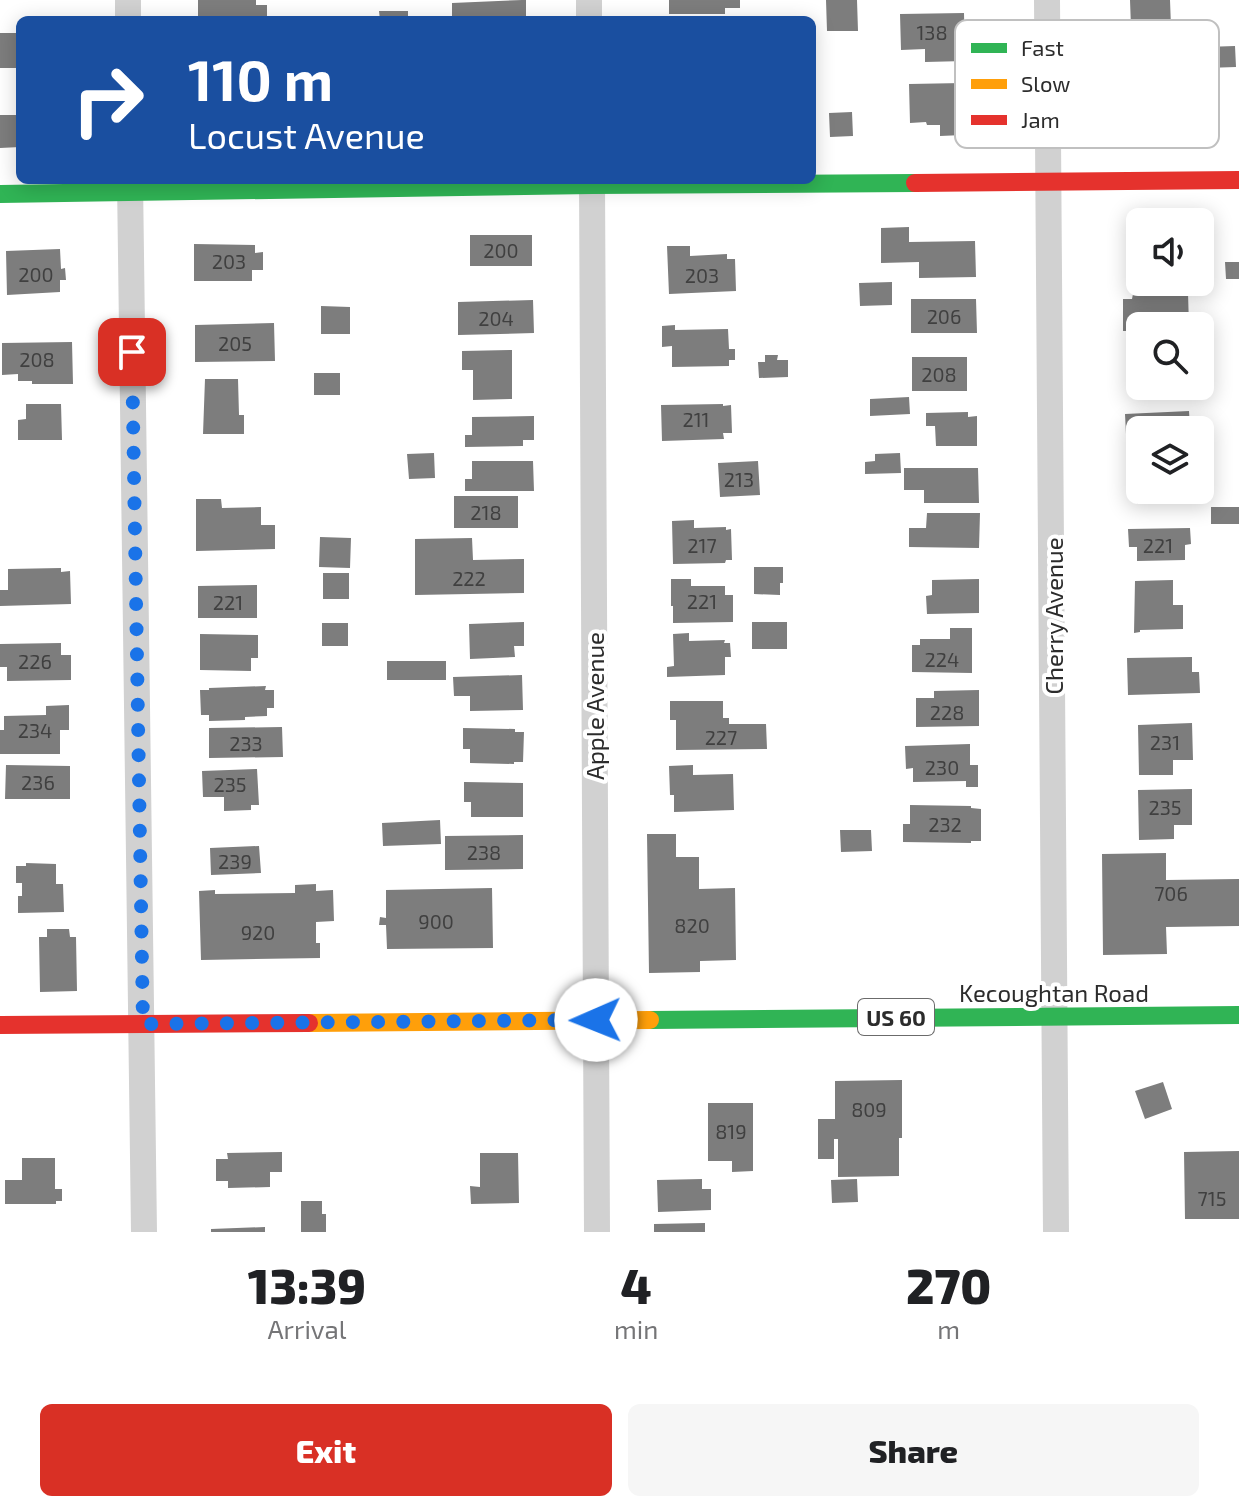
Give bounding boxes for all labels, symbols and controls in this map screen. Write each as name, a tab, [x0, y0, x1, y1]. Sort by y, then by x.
house number: 138	[916, 20, 948, 44]
legend	[955, 20, 1219, 148]
text: Fast	[1021, 34, 1064, 60]
text: 110 m	[188, 45, 333, 112]
icon: right	[56, 48, 160, 152]
text: Slow	[1021, 70, 1070, 96]
text: Jam	[1021, 106, 1060, 132]
text: Locust Avenue	[188, 113, 425, 156]
map controls	[1126, 208, 1214, 504]
button: sound	[1126, 208, 1214, 296]
house number: 200	[483, 238, 519, 262]
house number: 203	[212, 249, 246, 273]
house number: 200	[18, 262, 54, 286]
house number: 203	[685, 263, 719, 287]
house number: 206	[927, 304, 961, 328]
house number: 204	[478, 306, 514, 330]
button: search	[1126, 312, 1214, 400]
pin	[98, 318, 166, 386]
icon: arrive	[110, 330, 154, 374]
house number: 205	[218, 331, 252, 355]
house number: 208	[19, 347, 55, 371]
house number: 208	[921, 362, 957, 386]
house number: 211	[682, 407, 710, 431]
button: layers	[1126, 416, 1214, 504]
house number: 213	[724, 467, 754, 491]
house number: 218	[470, 500, 502, 524]
house number: 217	[687, 533, 717, 557]
house number: 221	[1143, 533, 1173, 557]
street label: Cherry Avenue	[1039, 537, 1068, 695]
house number: 222	[452, 566, 486, 590]
house number: 221	[687, 589, 717, 613]
house number: 221	[213, 590, 243, 614]
street label: Apple Avenue	[580, 632, 609, 780]
house number: 224	[925, 647, 959, 671]
house number: 226	[18, 649, 52, 673]
house number: 228	[930, 700, 964, 724]
house number: 234	[18, 718, 52, 742]
house number: 227	[705, 725, 737, 749]
house number: 231	[1150, 730, 1180, 754]
house number: 233	[229, 731, 263, 755]
house number: 230	[925, 755, 959, 779]
house number: 236	[21, 770, 55, 794]
house number: 235	[213, 772, 247, 796]
house number: 235	[1148, 795, 1182, 819]
house number: 232	[928, 812, 962, 836]
house number: 238	[467, 840, 501, 864]
house number: 239	[218, 849, 252, 873]
house number: 706	[1154, 881, 1188, 905]
house number: 900	[418, 909, 454, 933]
house number: 820	[674, 913, 710, 937]
house number: 920	[241, 920, 275, 944]
position arrow	[554, 978, 638, 1062]
street label: Kecoughtan Road	[959, 978, 1149, 1007]
road number: US 60	[858, 999, 934, 1035]
house number: 809	[851, 1097, 887, 1121]
house number: 819	[715, 1119, 747, 1143]
house number: 715	[1198, 1186, 1226, 1210]
text: 13:39	[248, 1256, 366, 1314]
text: 4	[621, 1256, 652, 1314]
text: 270	[906, 1256, 991, 1314]
text: Arrival	[267, 1313, 347, 1344]
text: min	[614, 1313, 658, 1344]
text: m	[937, 1313, 960, 1344]
button: Exit	[40, 1404, 612, 1496]
button: Share	[628, 1404, 1199, 1496]

